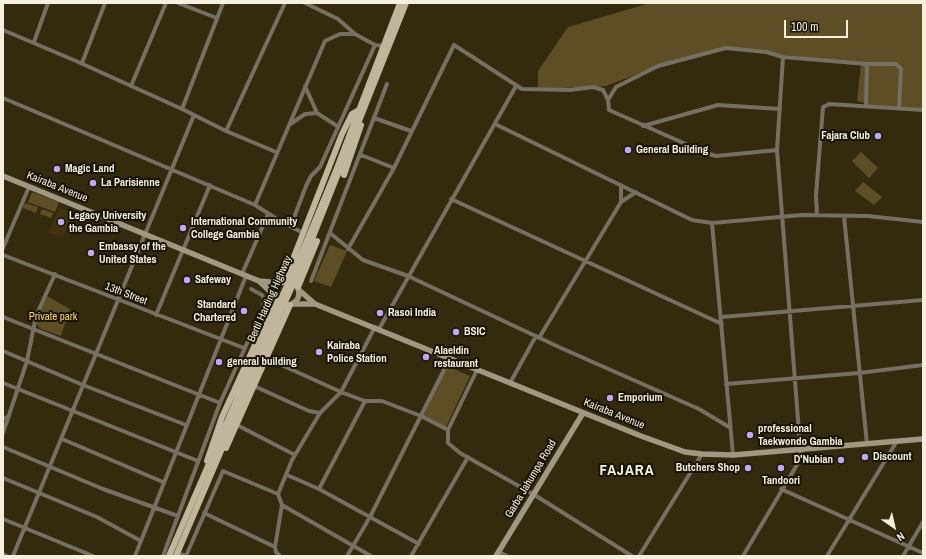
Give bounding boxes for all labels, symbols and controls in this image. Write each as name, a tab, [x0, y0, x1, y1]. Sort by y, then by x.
scale bar	[786, 12, 850, 38]
text: 100 m	[791, 19, 818, 35]
place label: Fajara Club	[821, 129, 870, 143]
marker: Fajara Club	[873, 131, 883, 141]
place label: General Building	[636, 143, 708, 157]
marker: General Building	[623, 145, 633, 155]
place label: Magic Land	[65, 162, 115, 176]
marker: Magic Land	[52, 164, 62, 174]
street label: Kairaba Avenue	[25, 169, 89, 205]
place label: La Parisienne	[101, 176, 160, 190]
marker: La Parisienne	[88, 178, 98, 188]
place label: Legacy University the Gambia	[69, 209, 146, 235]
place label: International Community College Gambia	[191, 215, 297, 241]
marker: Legacy University the Gambia	[56, 217, 66, 227]
marker: International Community College Gambia	[178, 223, 188, 233]
place label: Embassy of the United States	[99, 240, 166, 266]
marker: Embassy of the United States	[86, 248, 96, 258]
street label: Bertil Harding Highway	[245, 254, 295, 344]
place label: Safeway	[195, 273, 231, 287]
marker: Safeway	[182, 275, 192, 285]
street label: 13th Street	[103, 280, 149, 308]
place label: Standard Chartered	[193, 298, 236, 324]
marker: Standard Chartered	[239, 306, 249, 316]
place label: Rasoi India	[388, 306, 436, 320]
marker: Rasoi India	[375, 308, 385, 318]
park label: Private park	[29, 310, 77, 324]
place label: BSIC	[464, 325, 486, 339]
marker: BSIC	[451, 327, 461, 337]
place label: Kairaba Police Station	[327, 339, 387, 365]
place label: Alaeldin restaurant	[434, 344, 478, 370]
marker: Kairaba Police Station	[314, 347, 324, 357]
marker: Alaeldin restaurant	[421, 352, 431, 362]
place label: general building	[227, 355, 297, 369]
marker: general building	[214, 357, 224, 367]
place label: Emporium	[618, 391, 663, 405]
marker: Emporium	[605, 393, 615, 403]
street label: Kairaba Avenue	[582, 396, 646, 432]
place label: professional Taekwondo Gambia	[758, 422, 843, 448]
marker: professional Taekwondo Gambia	[745, 430, 755, 440]
street label: Garba Jahumpa Road	[502, 438, 560, 520]
place label: Discount	[873, 450, 912, 464]
marker: Discount	[860, 452, 870, 462]
place label: D'Nubian	[794, 453, 833, 467]
marker: D'Nubian	[836, 455, 846, 465]
place label: Butchers Shop	[676, 461, 740, 475]
district label: FAJARA	[599, 462, 655, 480]
marker: Butchers Shop	[743, 463, 753, 473]
marker: Tandoori	[776, 463, 786, 473]
place label: Tandoori	[762, 474, 800, 488]
north arrow	[874, 507, 914, 547]
text: N	[894, 529, 907, 545]

